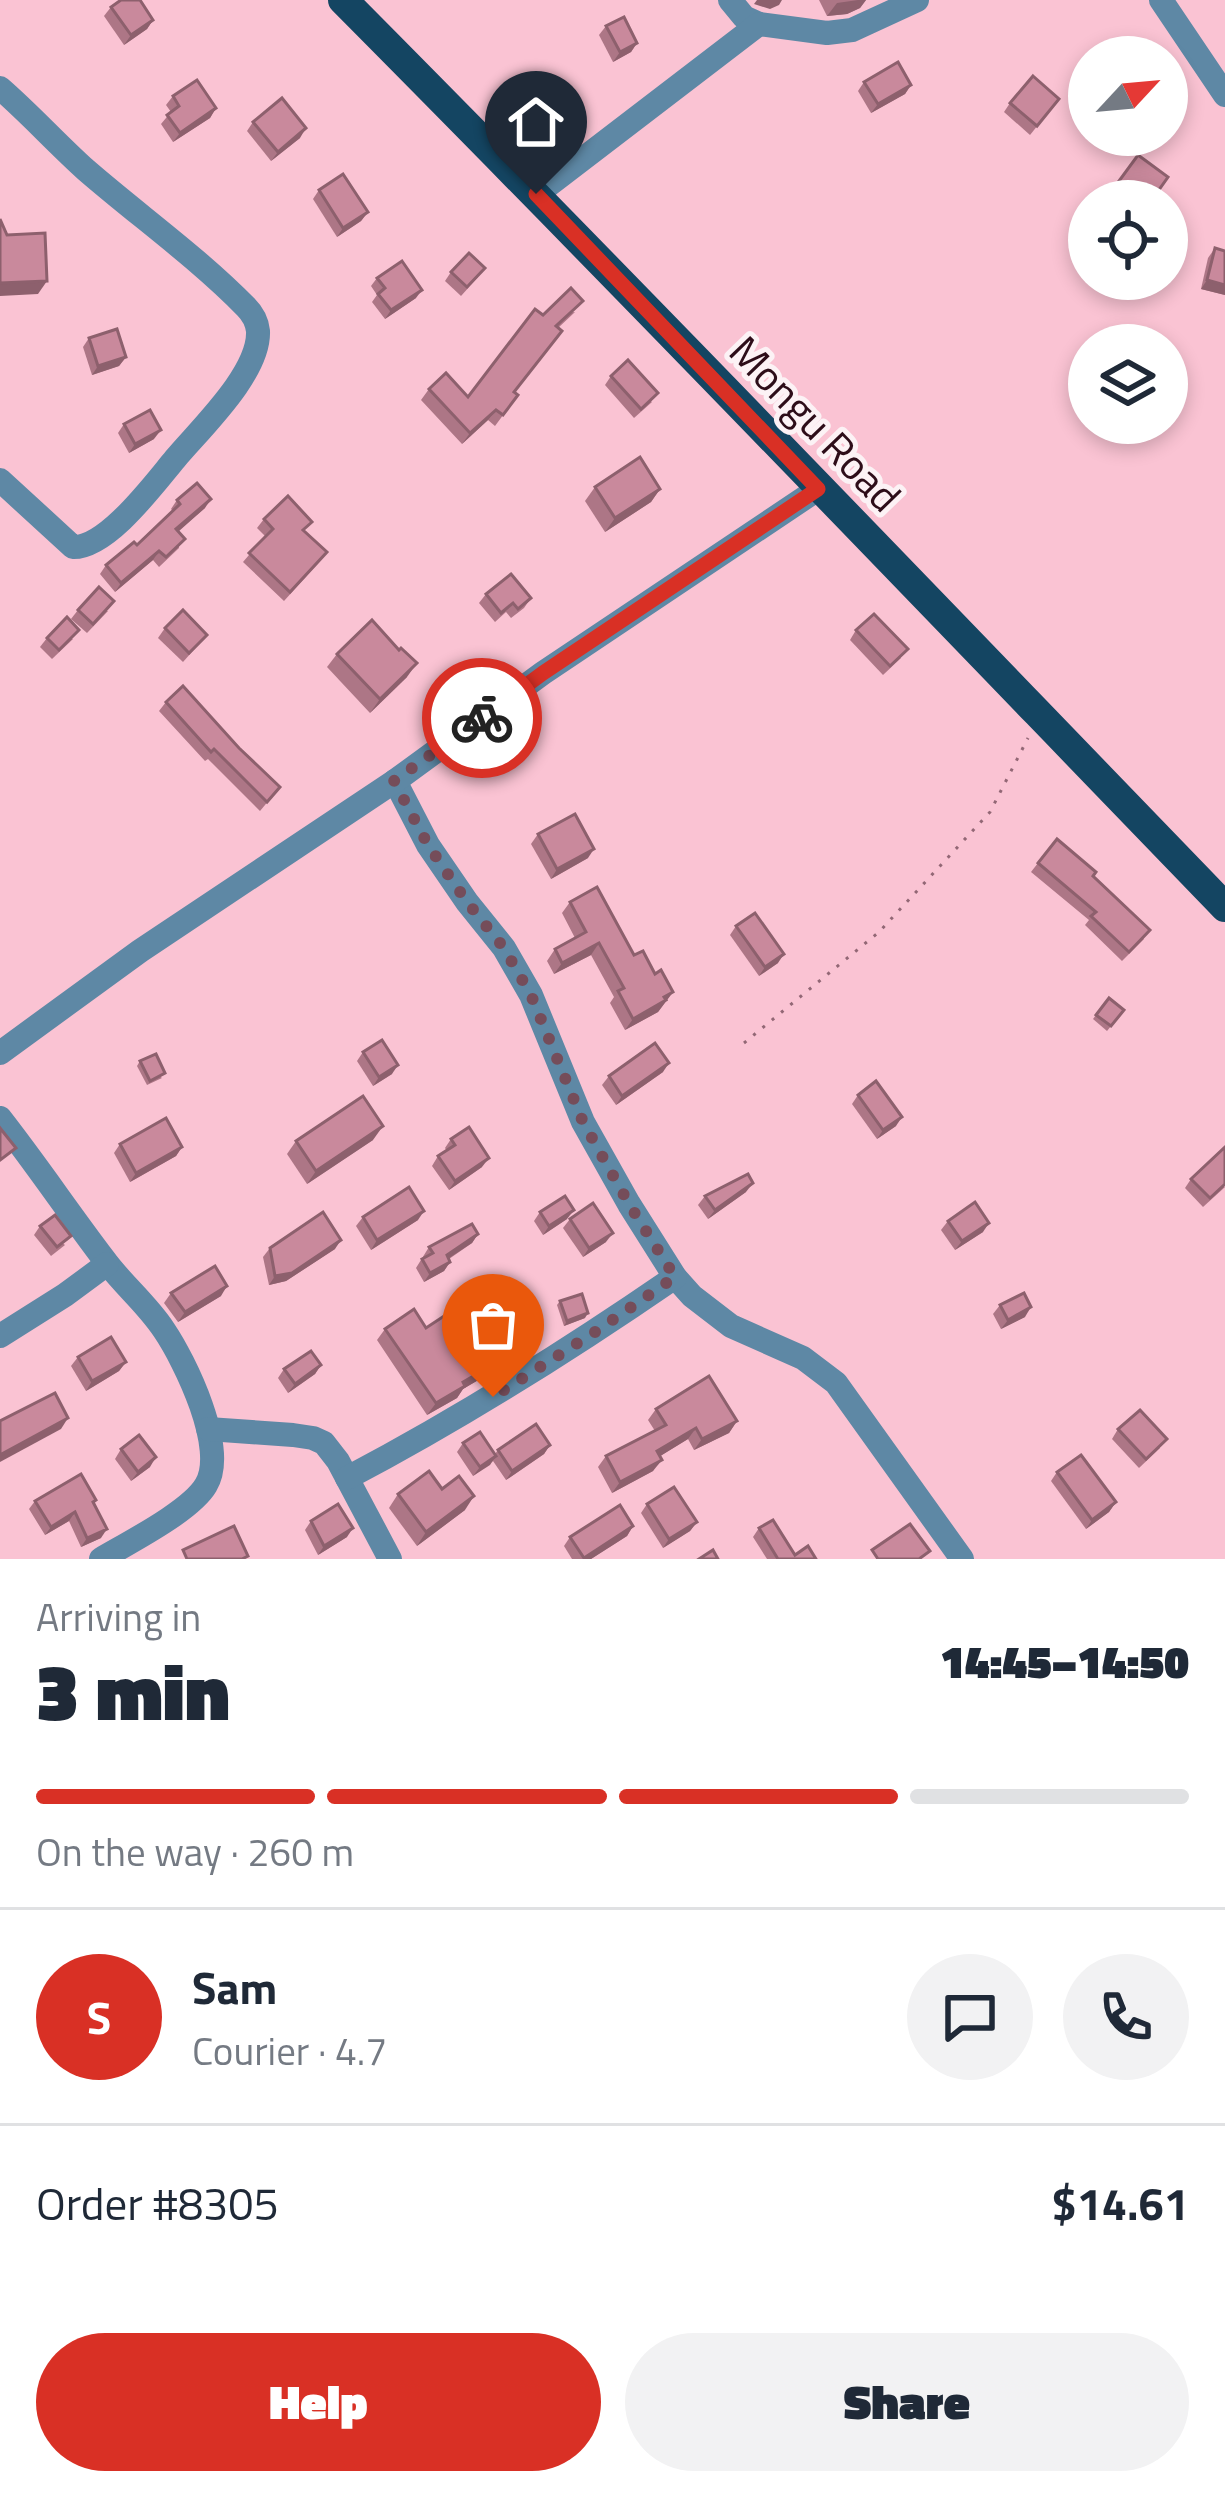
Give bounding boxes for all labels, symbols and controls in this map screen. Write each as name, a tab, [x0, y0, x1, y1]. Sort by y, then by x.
north arrow	[1068, 36, 1188, 156]
map controls	[1068, 36, 1188, 444]
pin	[485, 71, 587, 194]
icon: home	[503, 89, 569, 155]
button: locate	[1068, 180, 1188, 300]
street label: Mongu Road	[715, 320, 917, 526]
button: layers	[1068, 324, 1188, 444]
courier	[422, 658, 542, 778]
icon: bike	[449, 685, 515, 751]
pin	[442, 1274, 544, 1397]
icon: bag	[460, 1292, 526, 1358]
text: Arriving in	[36, 1587, 201, 1646]
text: 14:45–14:50	[940, 1627, 1189, 1695]
text: 3 min	[36, 1632, 230, 1750]
text: On the way · 260 m	[36, 1822, 354, 1881]
text: Sam	[192, 1953, 277, 2021]
button: chat	[907, 1954, 1033, 2080]
button: phone	[1063, 1954, 1189, 2080]
text: S	[87, 1983, 111, 2051]
text: Courier · 4.7	[192, 2021, 387, 2080]
text: Order #8305	[36, 2169, 279, 2237]
text: $14.61	[1051, 2169, 1189, 2237]
button: Help	[36, 2333, 601, 2471]
button: Share	[625, 2333, 1189, 2471]

